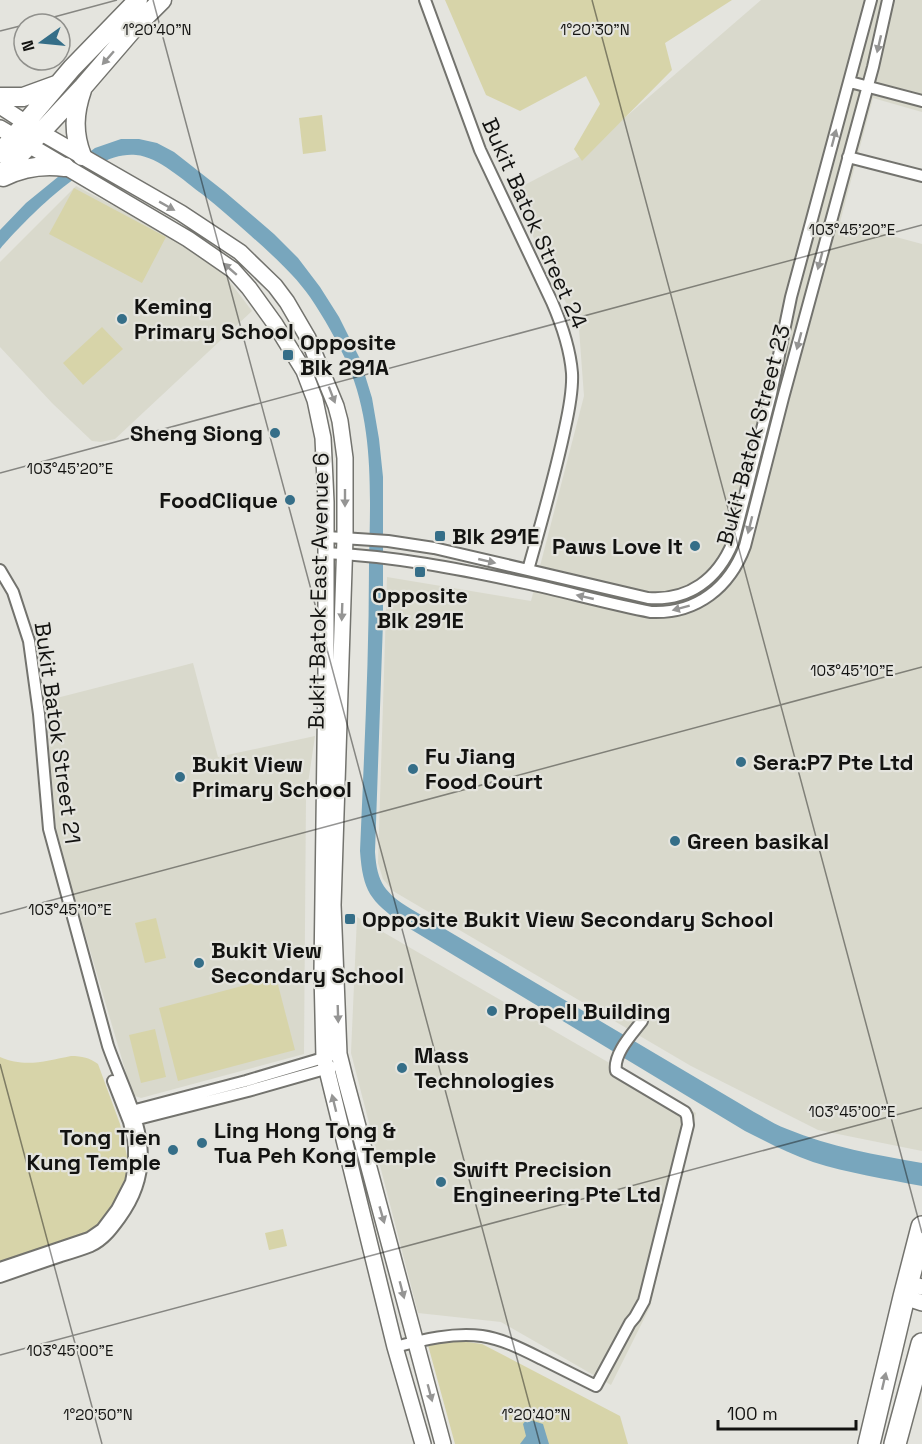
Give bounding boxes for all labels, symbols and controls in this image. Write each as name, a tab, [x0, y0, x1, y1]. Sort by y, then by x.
north arrow	[12, 12, 72, 72]
text: 1°20'40"N	[122, 20, 192, 39]
text: 1°20'30"N	[560, 20, 630, 39]
one-way arrow	[873, 34, 883, 53]
text: N	[16, 38, 40, 54]
one-way arrow	[101, 50, 114, 66]
street label: Bukit Batok Street 24	[476, 113, 594, 333]
one-way arrow	[830, 129, 839, 147]
one-way arrow	[159, 200, 176, 210]
text: 103°45'20"E	[809, 220, 895, 239]
one-way arrow	[815, 252, 825, 270]
one-way arrow	[223, 263, 238, 276]
place label: Keming Primary School	[134, 292, 294, 345]
marker: Keming Primary School	[115, 312, 129, 326]
street label: Bukit Batok Street 23	[710, 321, 796, 549]
place label: Opposite Blk 291A	[300, 328, 396, 381]
one-way arrow	[794, 332, 803, 350]
marker: Opposite Blk 291A	[281, 348, 295, 362]
one-way arrow	[327, 386, 337, 404]
place label: Sheng Siong	[130, 419, 263, 447]
marker: Sheng Siong	[268, 426, 282, 440]
street label: Bukit Batok East Avenue 6	[302, 452, 334, 730]
text: 103°45'20"E	[27, 459, 113, 478]
place label: FoodClique	[159, 486, 278, 514]
one-way arrow	[340, 488, 350, 507]
marker: FoodClique	[283, 493, 297, 507]
one-way arrow	[745, 516, 755, 535]
place label: Blk 291E	[452, 522, 539, 550]
marker: Blk 291E	[433, 529, 447, 543]
place label: Paws Love It	[552, 532, 683, 560]
marker: Paws Love It	[688, 539, 702, 553]
one-way arrow	[477, 556, 496, 566]
marker: Opposite Blk 291E	[413, 565, 427, 579]
place label: Opposite Blk 291E	[372, 581, 468, 634]
one-way arrow	[576, 592, 595, 601]
one-way arrow	[337, 603, 347, 622]
one-way arrow	[672, 604, 690, 613]
street label: Bukit Batok Street 21	[29, 620, 87, 846]
text: 103°45'10"E	[810, 661, 894, 680]
place label: Fu Jiang Food Court	[425, 742, 543, 795]
place label: Sera:P7 Pte Ltd	[753, 748, 914, 776]
place label: Bukit View Primary School	[192, 750, 352, 803]
marker: Sera:P7 Pte Ltd	[734, 755, 748, 769]
marker: Fu Jiang Food Court	[406, 762, 420, 776]
marker: Bukit View Primary School	[173, 770, 187, 784]
place label: Green basikal	[687, 827, 829, 855]
marker: Green basikal	[668, 834, 682, 848]
text: 103°45'10"E	[28, 900, 112, 919]
place label: Opposite Bukit View Secondary School	[362, 905, 774, 933]
marker: Opposite Bukit View Secondary School	[343, 912, 357, 926]
place label: Bukit View Secondary School	[211, 936, 404, 989]
marker: Bukit View Secondary School	[192, 956, 206, 970]
place label: Propell Building	[504, 997, 670, 1025]
one-way arrow	[333, 1004, 342, 1023]
marker: Propell Building	[485, 1004, 499, 1018]
place label: Mass Technologies	[414, 1041, 554, 1094]
marker: Mass Technologies	[395, 1061, 409, 1075]
one-way arrow	[329, 1093, 339, 1112]
text: 103°45'00"E	[809, 1102, 895, 1121]
place label: Ling Hong Tong & Tua Peh Kong Temple	[214, 1116, 436, 1169]
place label: Tong Tien Kung Temple	[26, 1123, 161, 1176]
marker: Ling Hong Tong & Tua Peh Kong Temple	[195, 1136, 209, 1150]
marker: Tong Tien Kung Temple	[166, 1143, 180, 1157]
place label: Swift Precision Engineering Pte Ltd	[453, 1155, 661, 1208]
marker: Swift Precision Engineering Pte Ltd	[434, 1175, 448, 1189]
one-way arrow	[377, 1206, 387, 1224]
one-way arrow	[398, 1281, 407, 1299]
text: 103°45'00"E	[27, 1341, 113, 1360]
one-way arrow	[880, 1371, 890, 1390]
one-way arrow	[425, 1384, 435, 1402]
scale bar	[718, 1393, 856, 1431]
text: 100 m	[727, 1402, 778, 1425]
text: 1°20'50"N	[63, 1405, 133, 1424]
text: 1°20'40"N	[501, 1405, 571, 1424]

